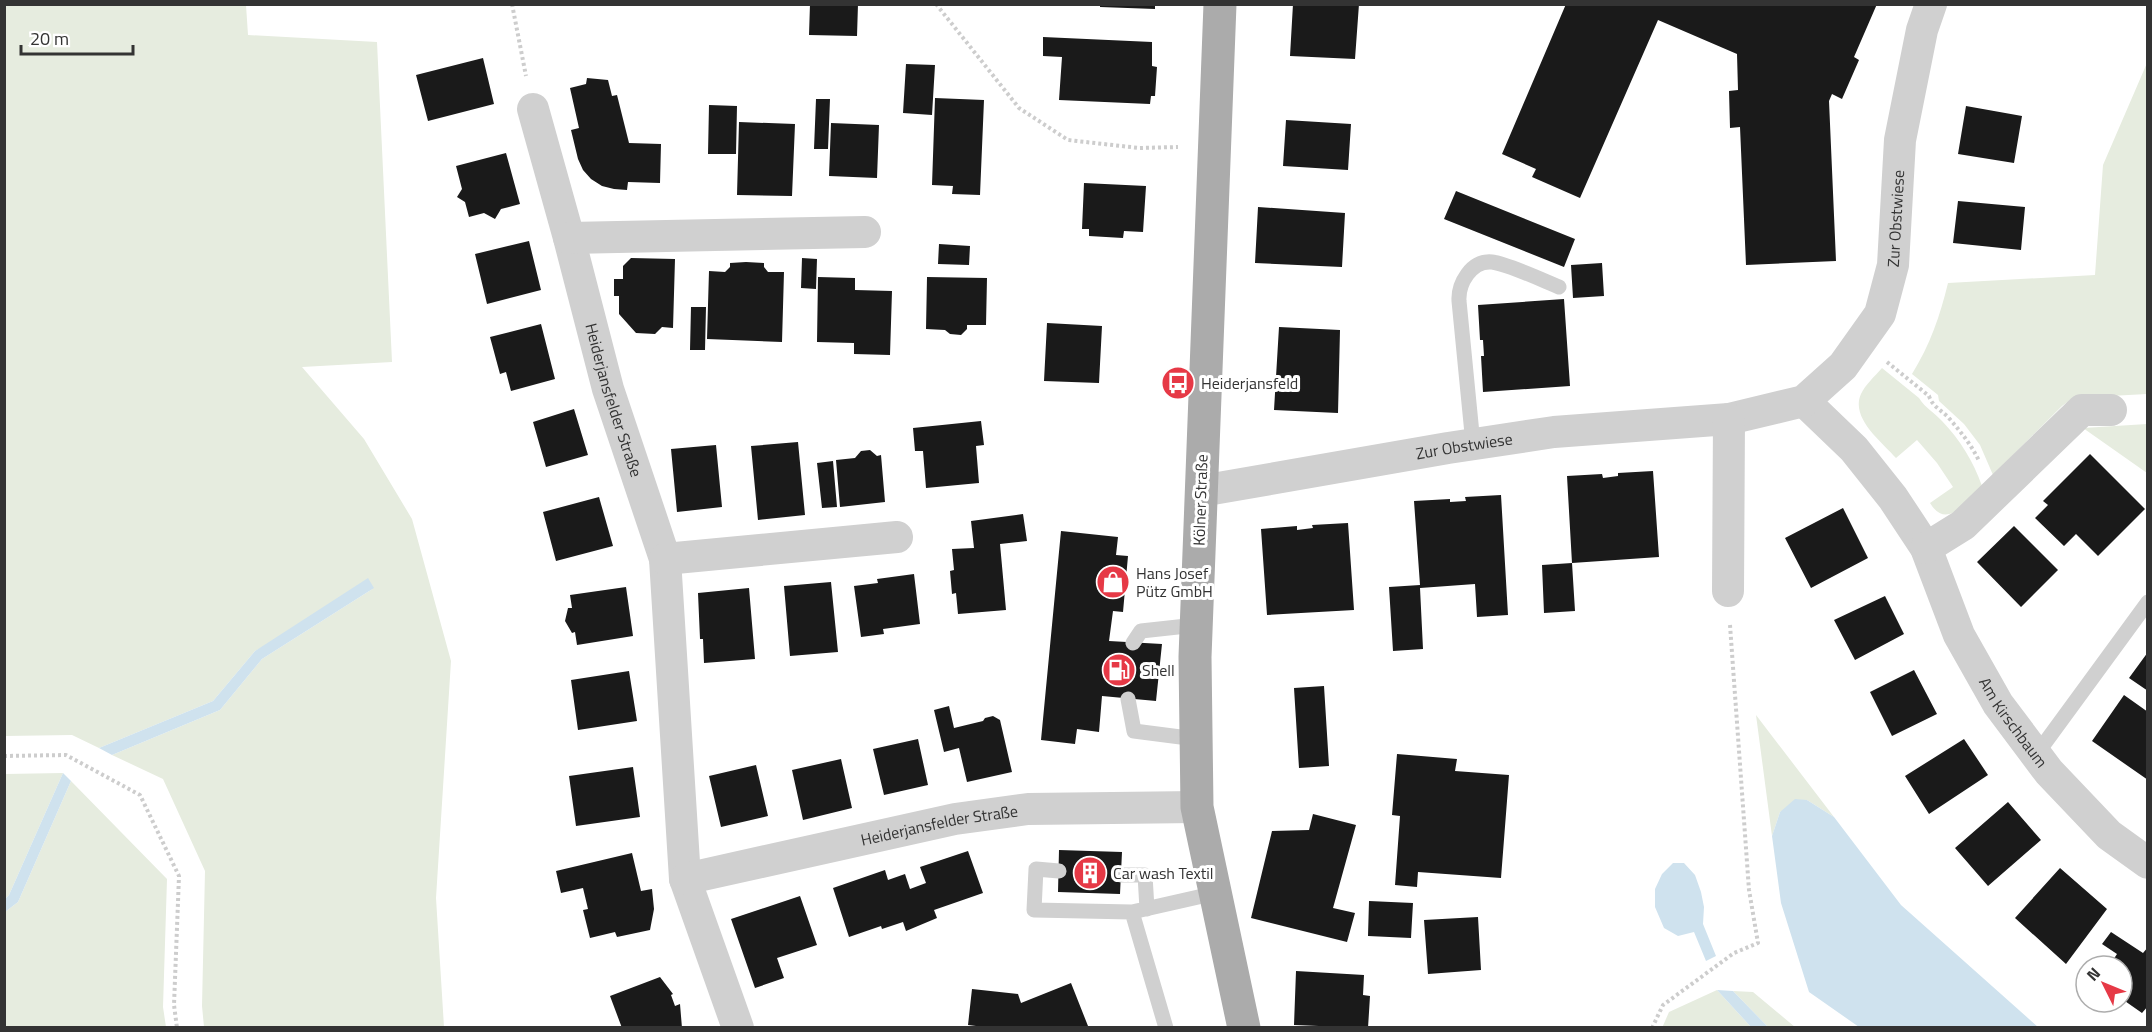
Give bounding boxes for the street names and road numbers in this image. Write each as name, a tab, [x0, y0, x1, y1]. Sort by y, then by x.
street label: Zur Obstwiese	[1881, 169, 1910, 268]
street label: Heiderjansfelder Straße	[579, 320, 649, 480]
street label: Zur Obstwiese	[1414, 426, 1514, 465]
street label: Kölner Straße	[1186, 454, 1214, 546]
street label: Am Kirschbaum	[1973, 673, 2054, 773]
street label: Heiderjansfelder Straße	[858, 799, 1019, 852]

